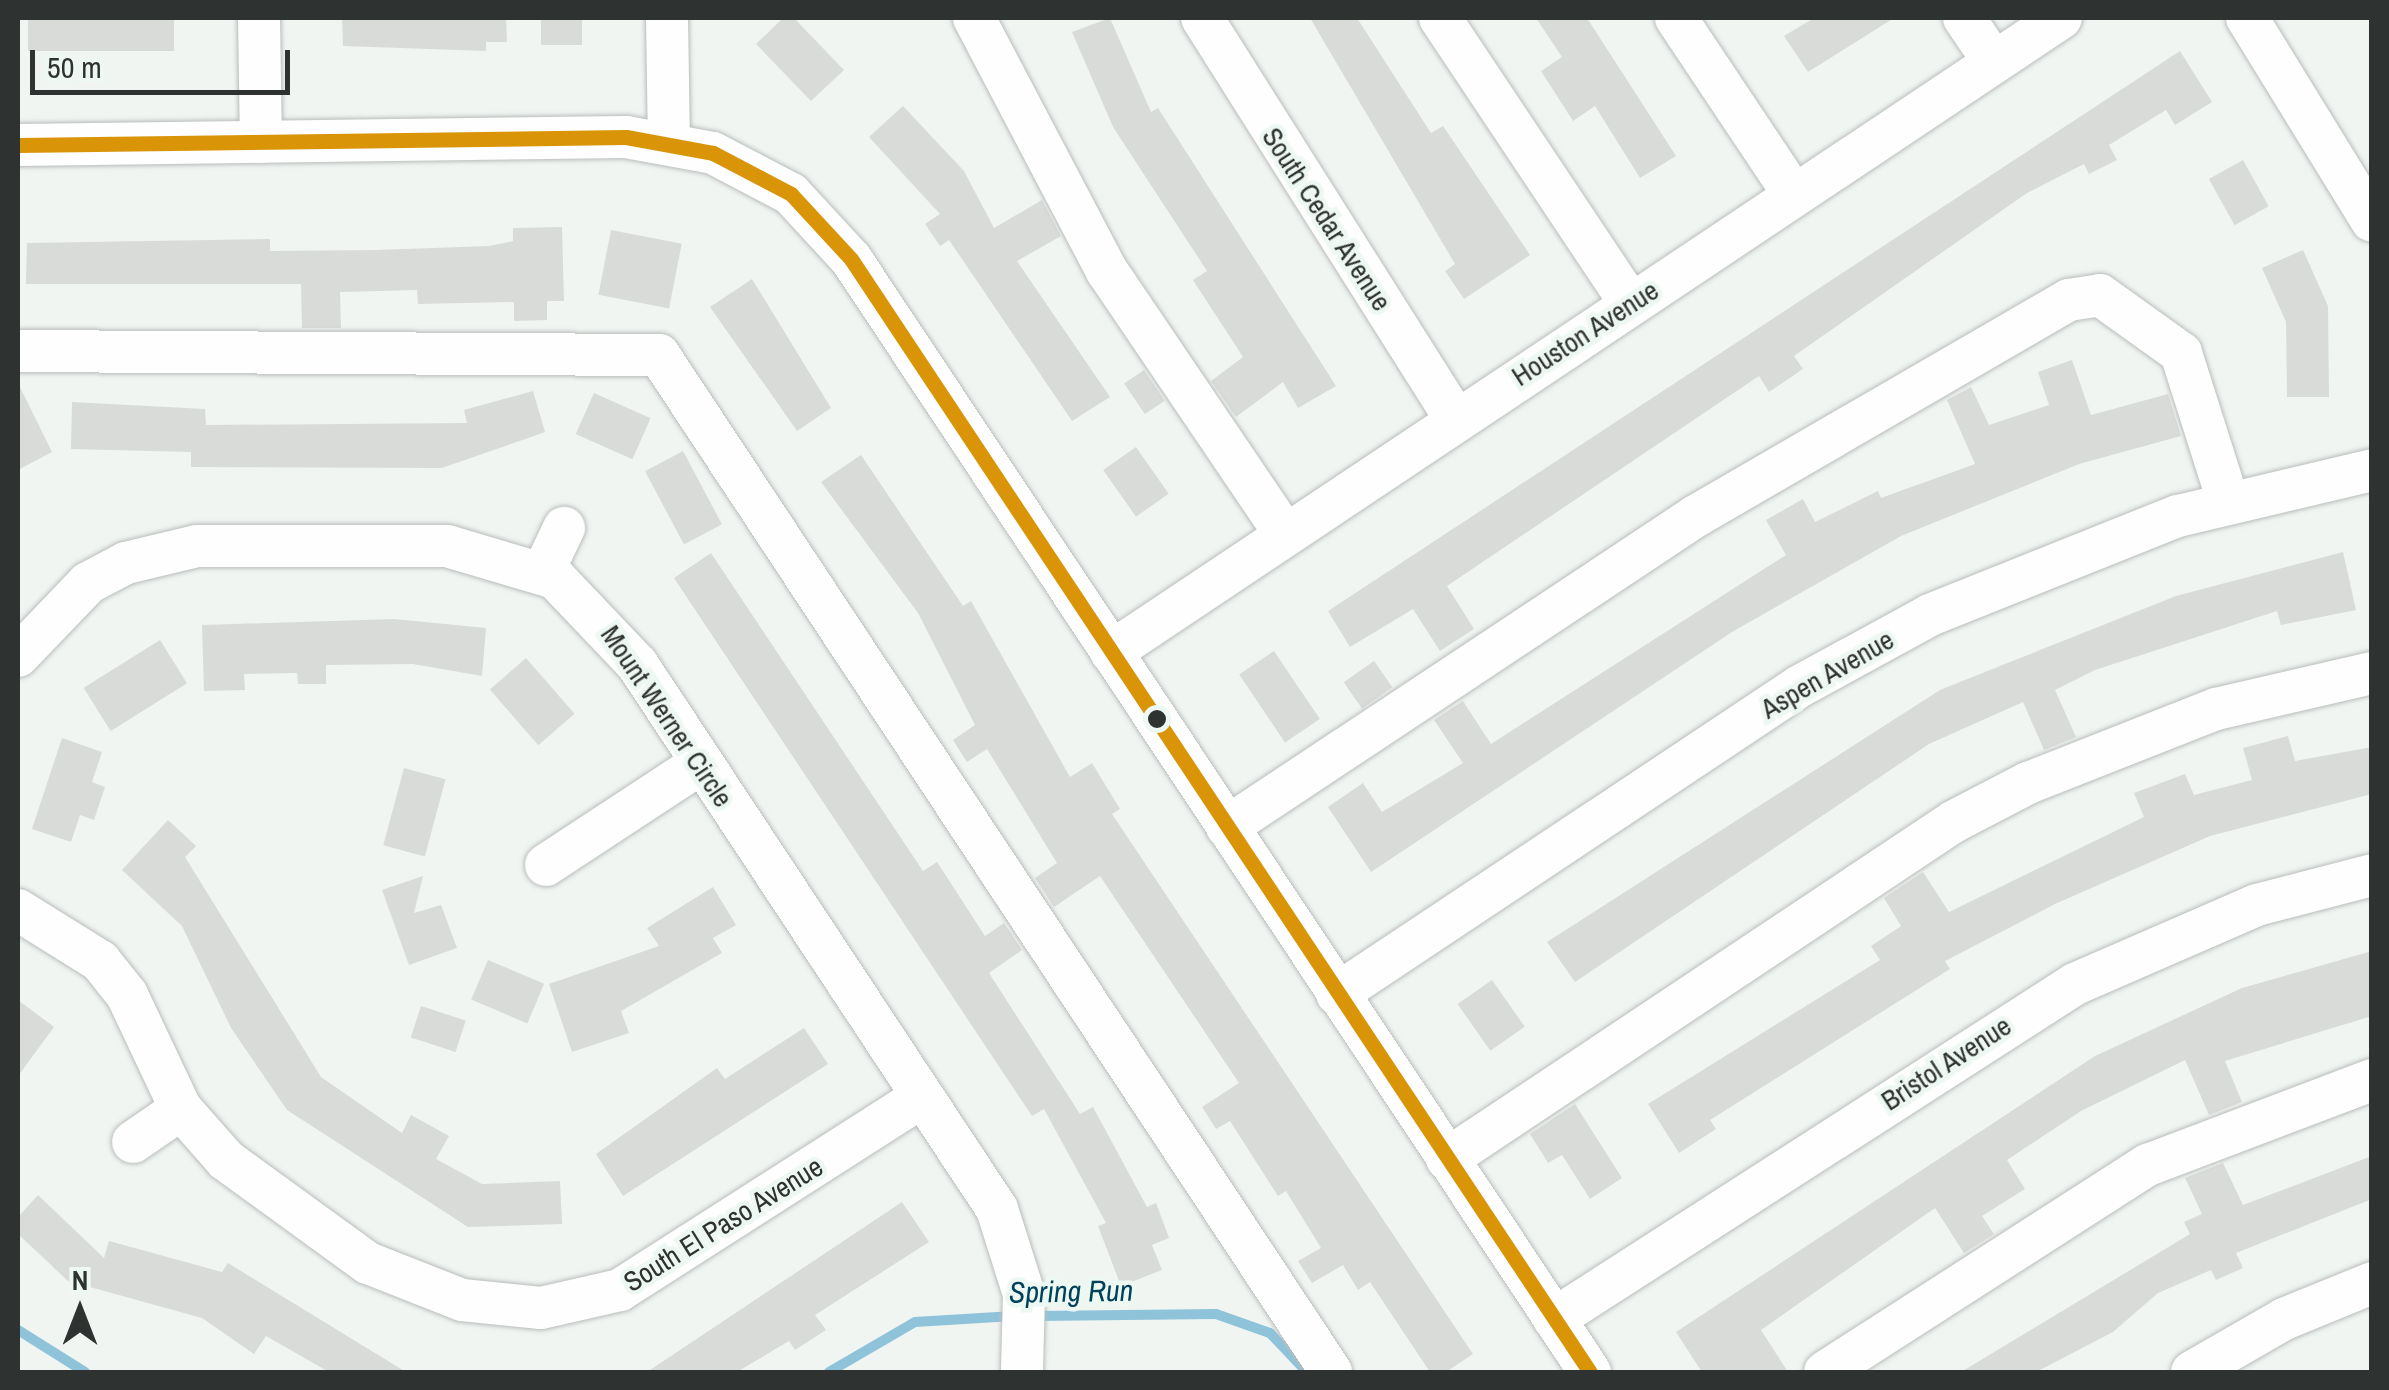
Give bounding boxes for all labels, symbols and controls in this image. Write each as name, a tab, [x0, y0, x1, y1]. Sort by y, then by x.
scale bar	[35, 30, 295, 92]
text: 50 m	[47, 47, 102, 87]
street label: South Cedar Avenue	[1255, 121, 1399, 317]
street label: Houston Avenue	[1505, 273, 1665, 393]
street label: Mount Werner Circle	[594, 619, 740, 813]
street label: Aspen Avenue	[1754, 622, 1900, 726]
unlabelled marker	[1147, 709, 1167, 729]
street label: Bristol Avenue	[1874, 1008, 2018, 1118]
street label: South El Paso Avenue	[617, 1149, 829, 1299]
north arrow	[30, 1260, 130, 1360]
text: N	[72, 1261, 88, 1299]
water label: Spring Run	[1008, 1272, 1134, 1310]

